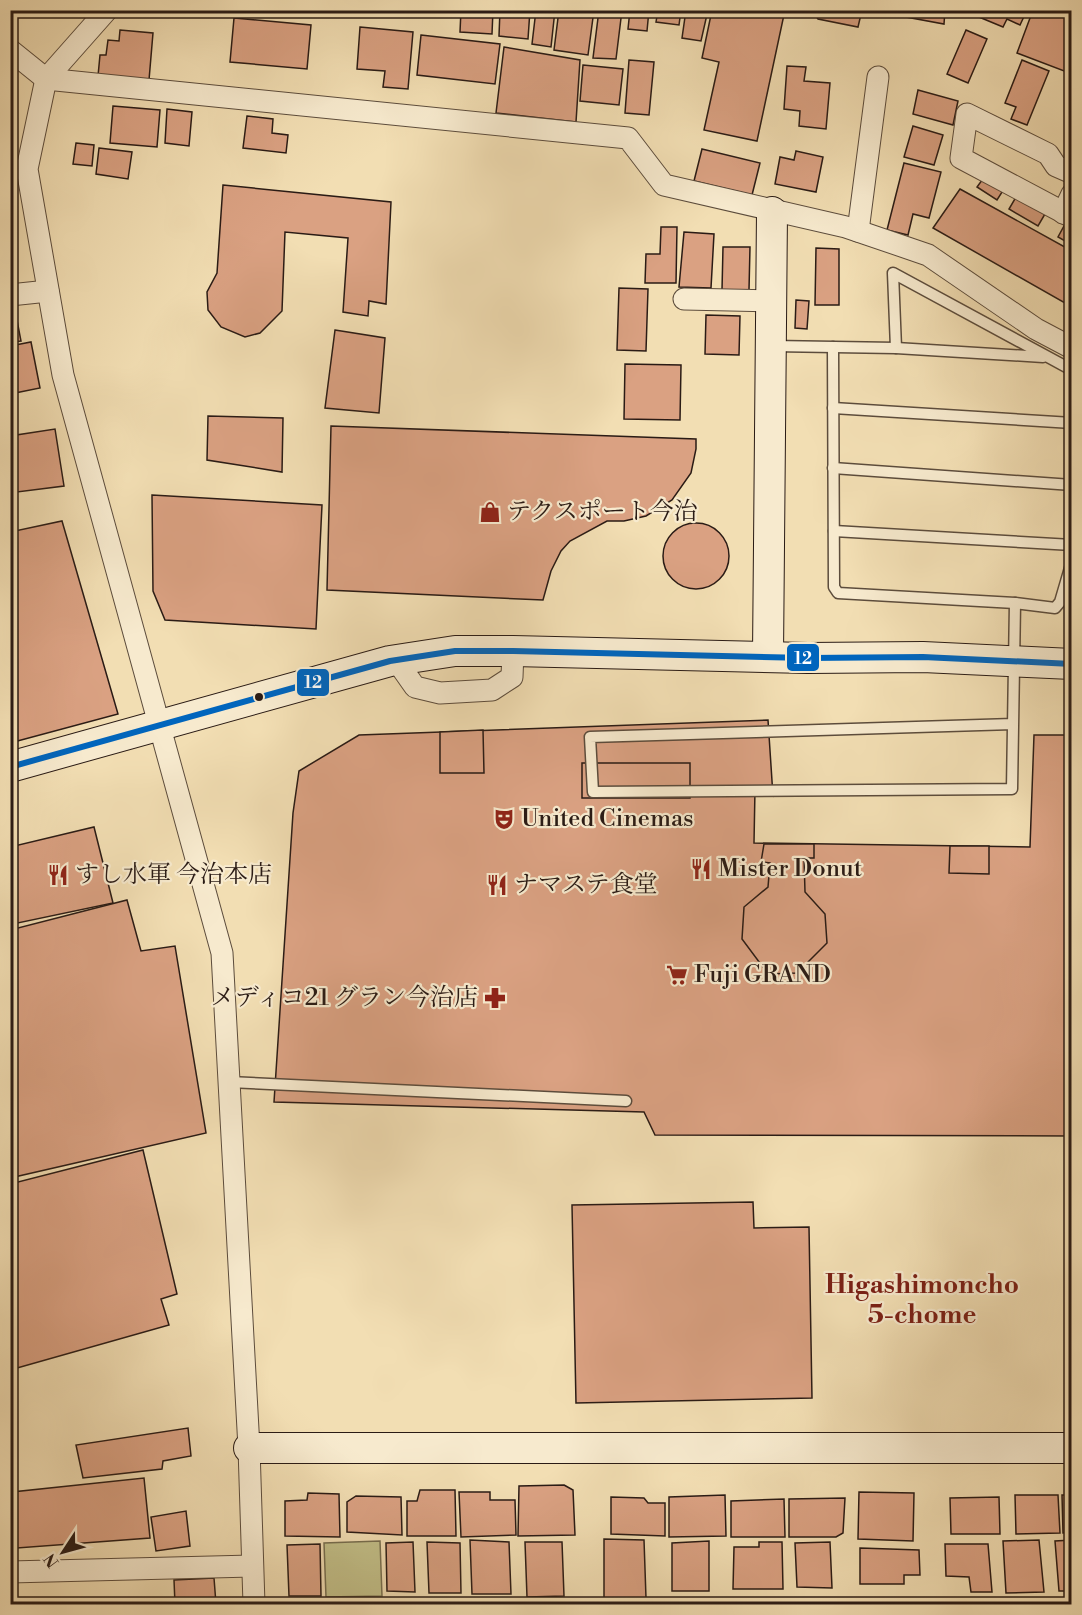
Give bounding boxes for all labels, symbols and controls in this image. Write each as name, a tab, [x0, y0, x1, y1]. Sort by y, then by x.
place label: テクスポート今治	[507, 497, 698, 527]
shop icon: テクスポート今治	[478, 500, 502, 524]
line badge: 12	[786, 643, 820, 672]
text: 12	[794, 649, 812, 669]
line badge: 12	[296, 668, 330, 697]
text: 12	[304, 673, 322, 693]
unlabelled marker	[253, 691, 265, 703]
place label: United Cinemas	[521, 804, 694, 834]
theatre icon: United Cinemas	[492, 807, 516, 831]
place label: Mister Donut	[718, 854, 863, 884]
restaurant icon: Mister Donut	[689, 857, 713, 881]
place label: すし水軍 今治本店	[75, 860, 272, 890]
restaurant icon: すし水軍 今治本店	[46, 863, 70, 887]
place label: ナマステ食堂	[514, 870, 658, 900]
restaurant icon: ナマステ食堂	[485, 873, 509, 897]
place label: Fuji GRAND	[694, 960, 831, 990]
supermarket icon: Fuji GRAND	[665, 963, 689, 987]
place label: メディコ21 グラン今治店	[211, 983, 478, 1013]
pharmacy icon: メディコ21 グラン今治店	[483, 986, 507, 1010]
district label: Higashimoncho 5-chome	[825, 1269, 1019, 1331]
north arrow	[33, 1522, 93, 1582]
text: N	[40, 1549, 63, 1571]

